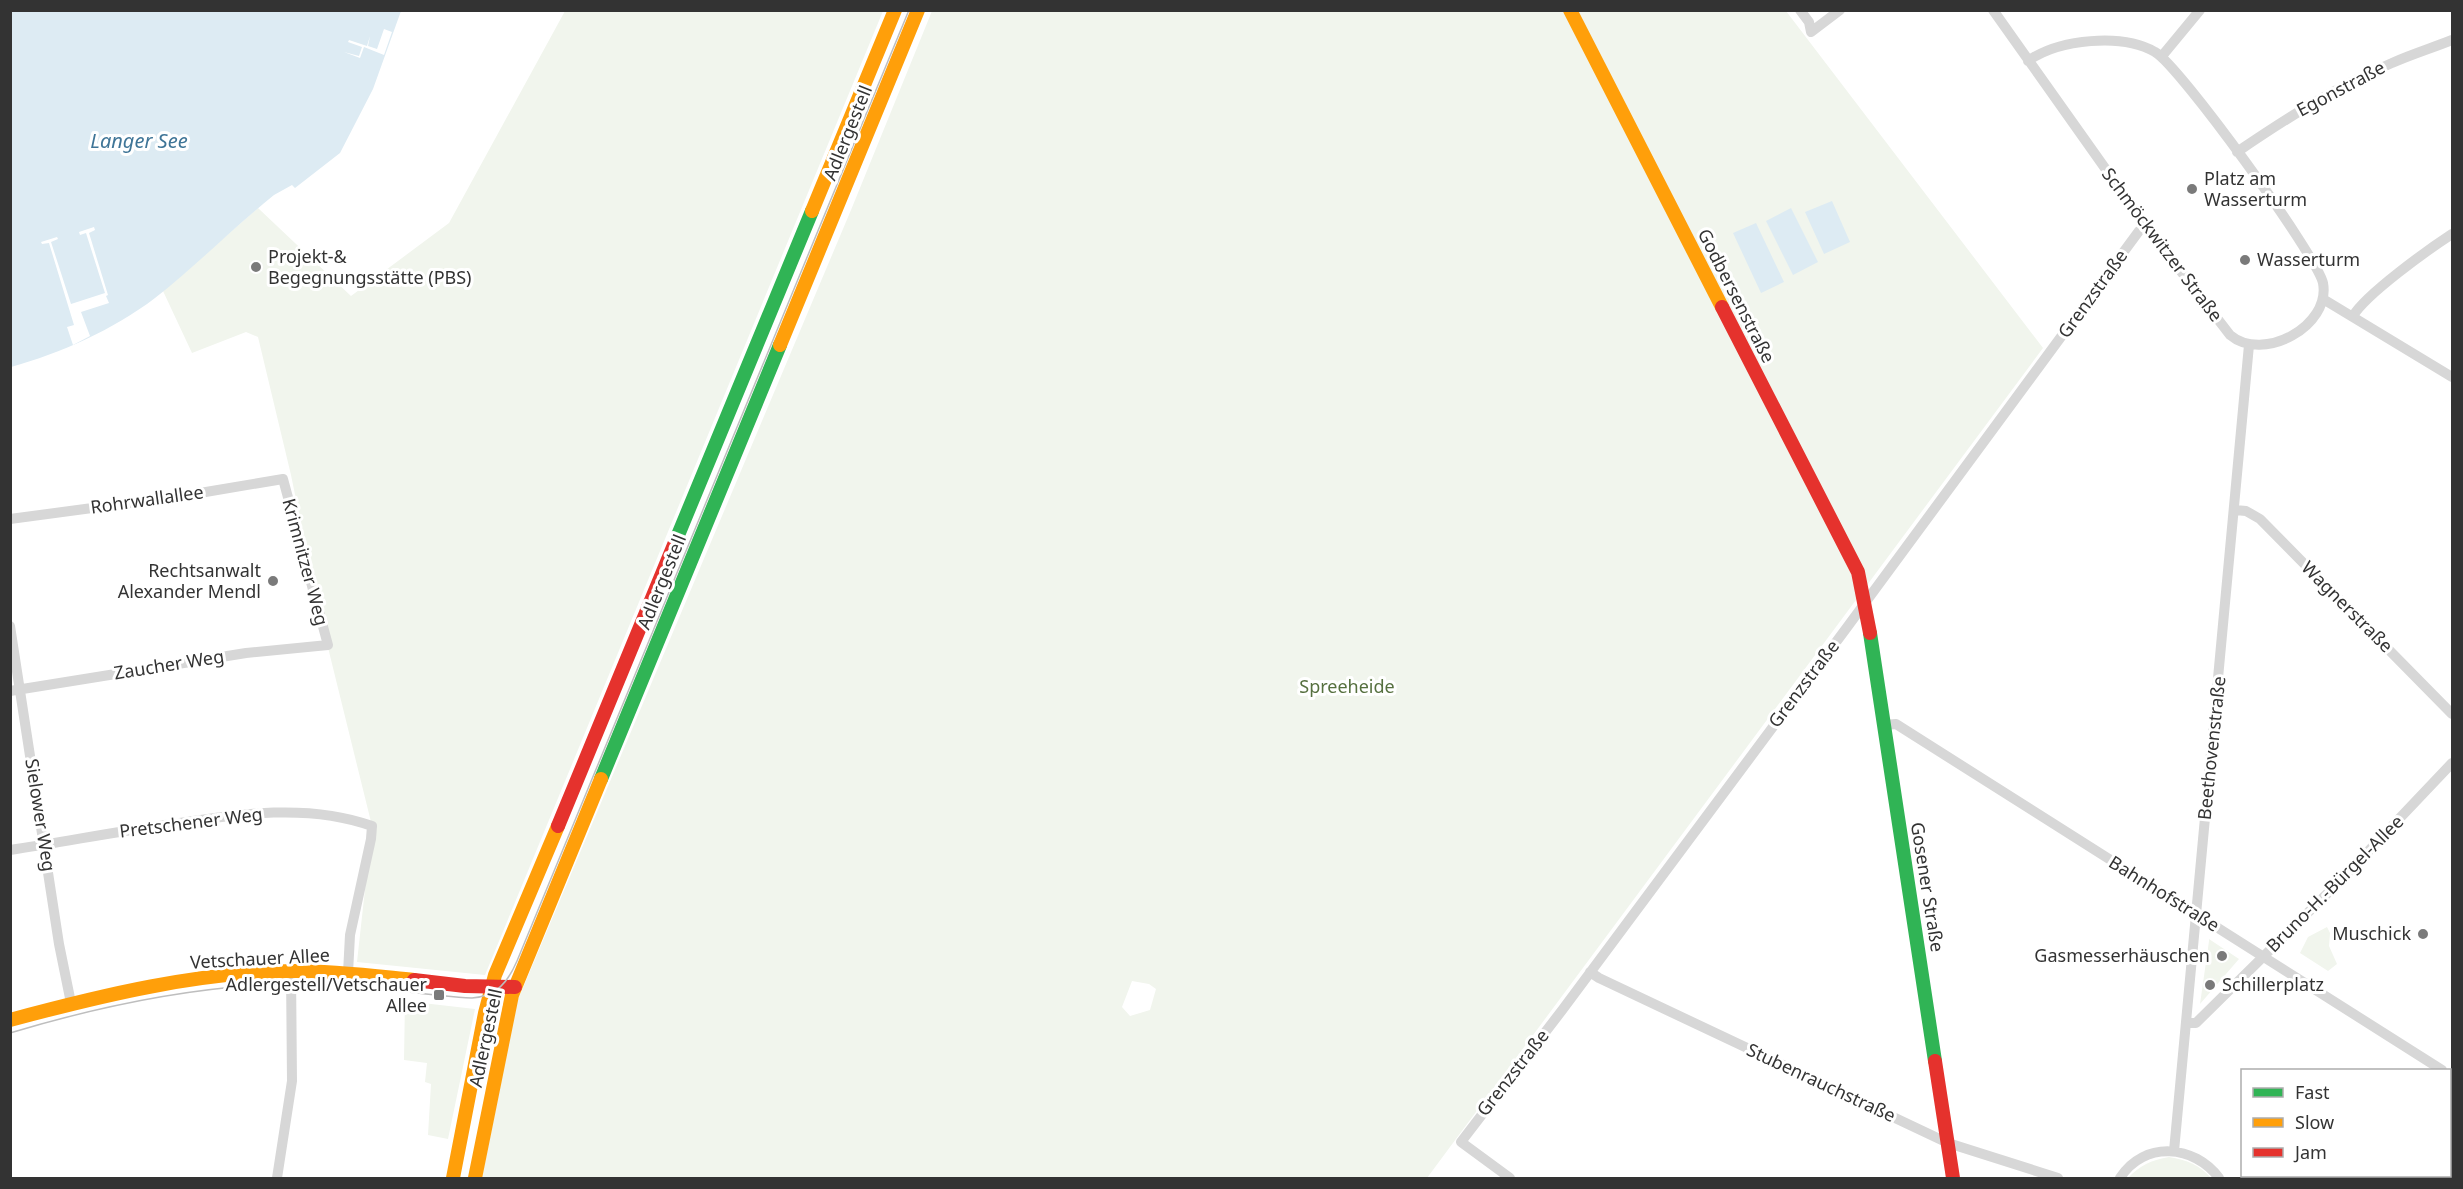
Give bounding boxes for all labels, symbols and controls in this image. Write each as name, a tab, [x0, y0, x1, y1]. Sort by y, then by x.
street label: Egonstraße	[2292, 55, 2389, 121]
street label: Adlergestell	[817, 82, 877, 184]
water label: Langer See	[90, 127, 188, 154]
street label: Schmöckwitzer Straße	[2097, 163, 2229, 326]
place label: Platz am Wasserturm	[2204, 166, 2307, 211]
marker: Platz am Wasserturm	[2185, 182, 2199, 196]
street label: Godbersenstraße	[1693, 224, 1781, 367]
place label: Projekt-& Begegnungsstätte (PBS)	[268, 244, 472, 289]
street label: Grenzstraße	[2052, 244, 2132, 342]
place label: Wasserturm	[2257, 247, 2360, 271]
marker: Wasserturm	[2238, 253, 2252, 267]
marker: Projekt-& Begegnungsstätte (PBS)	[249, 260, 263, 274]
street label: Rohrwallallee	[89, 479, 205, 519]
street label: Krimnitzer Weg	[277, 496, 334, 628]
street label: Adlergestell	[631, 531, 691, 633]
street label: Wagnerstraße	[2297, 555, 2399, 657]
place label: Rechtsanwalt Alexander Mendl	[118, 558, 261, 603]
marker: Rechtsanwalt Alexander Mendl	[266, 574, 280, 588]
street label: Grenzstraße	[1762, 635, 1844, 732]
street label: Zaucher Weg	[112, 643, 226, 685]
park label: Spreeheide	[1299, 674, 1395, 698]
street label: Beethovenstraße	[2192, 675, 2230, 821]
street label: Sielower Weg	[20, 757, 62, 873]
street label: Pretschener Weg	[118, 801, 264, 843]
street label: Bruno-H.-Bürgel-Allee	[2260, 809, 2408, 957]
street label: Gosener Straße	[1906, 820, 1950, 954]
street label: Bahnhofstraße	[2105, 850, 2224, 937]
place label: Muschick	[2332, 921, 2411, 945]
marker: Muschick	[2416, 927, 2430, 941]
street label: Vetschauer Allee	[189, 942, 331, 974]
place label: Gasmesserhäuschen	[2034, 943, 2210, 967]
marker: Gasmesserhäuschen	[2215, 949, 2229, 963]
place label: Adlergestell/Vetschauer Allee	[226, 972, 428, 1017]
place label: Schillerplatz	[2222, 972, 2324, 996]
marker: Schillerplatz	[2203, 978, 2217, 992]
street label: Adlergestell	[463, 986, 507, 1089]
marker: Adlergestell/Vetschauer Allee	[432, 988, 446, 1002]
street label: Grenzstraße	[1471, 1024, 1554, 1121]
street label: Stubenrauchstraße	[1743, 1037, 1900, 1127]
legend	[2241, 1069, 2451, 1177]
text: Fast	[2295, 1080, 2330, 1104]
text: Slow	[2295, 1110, 2334, 1134]
text: Jam	[2293, 1140, 2327, 1164]

